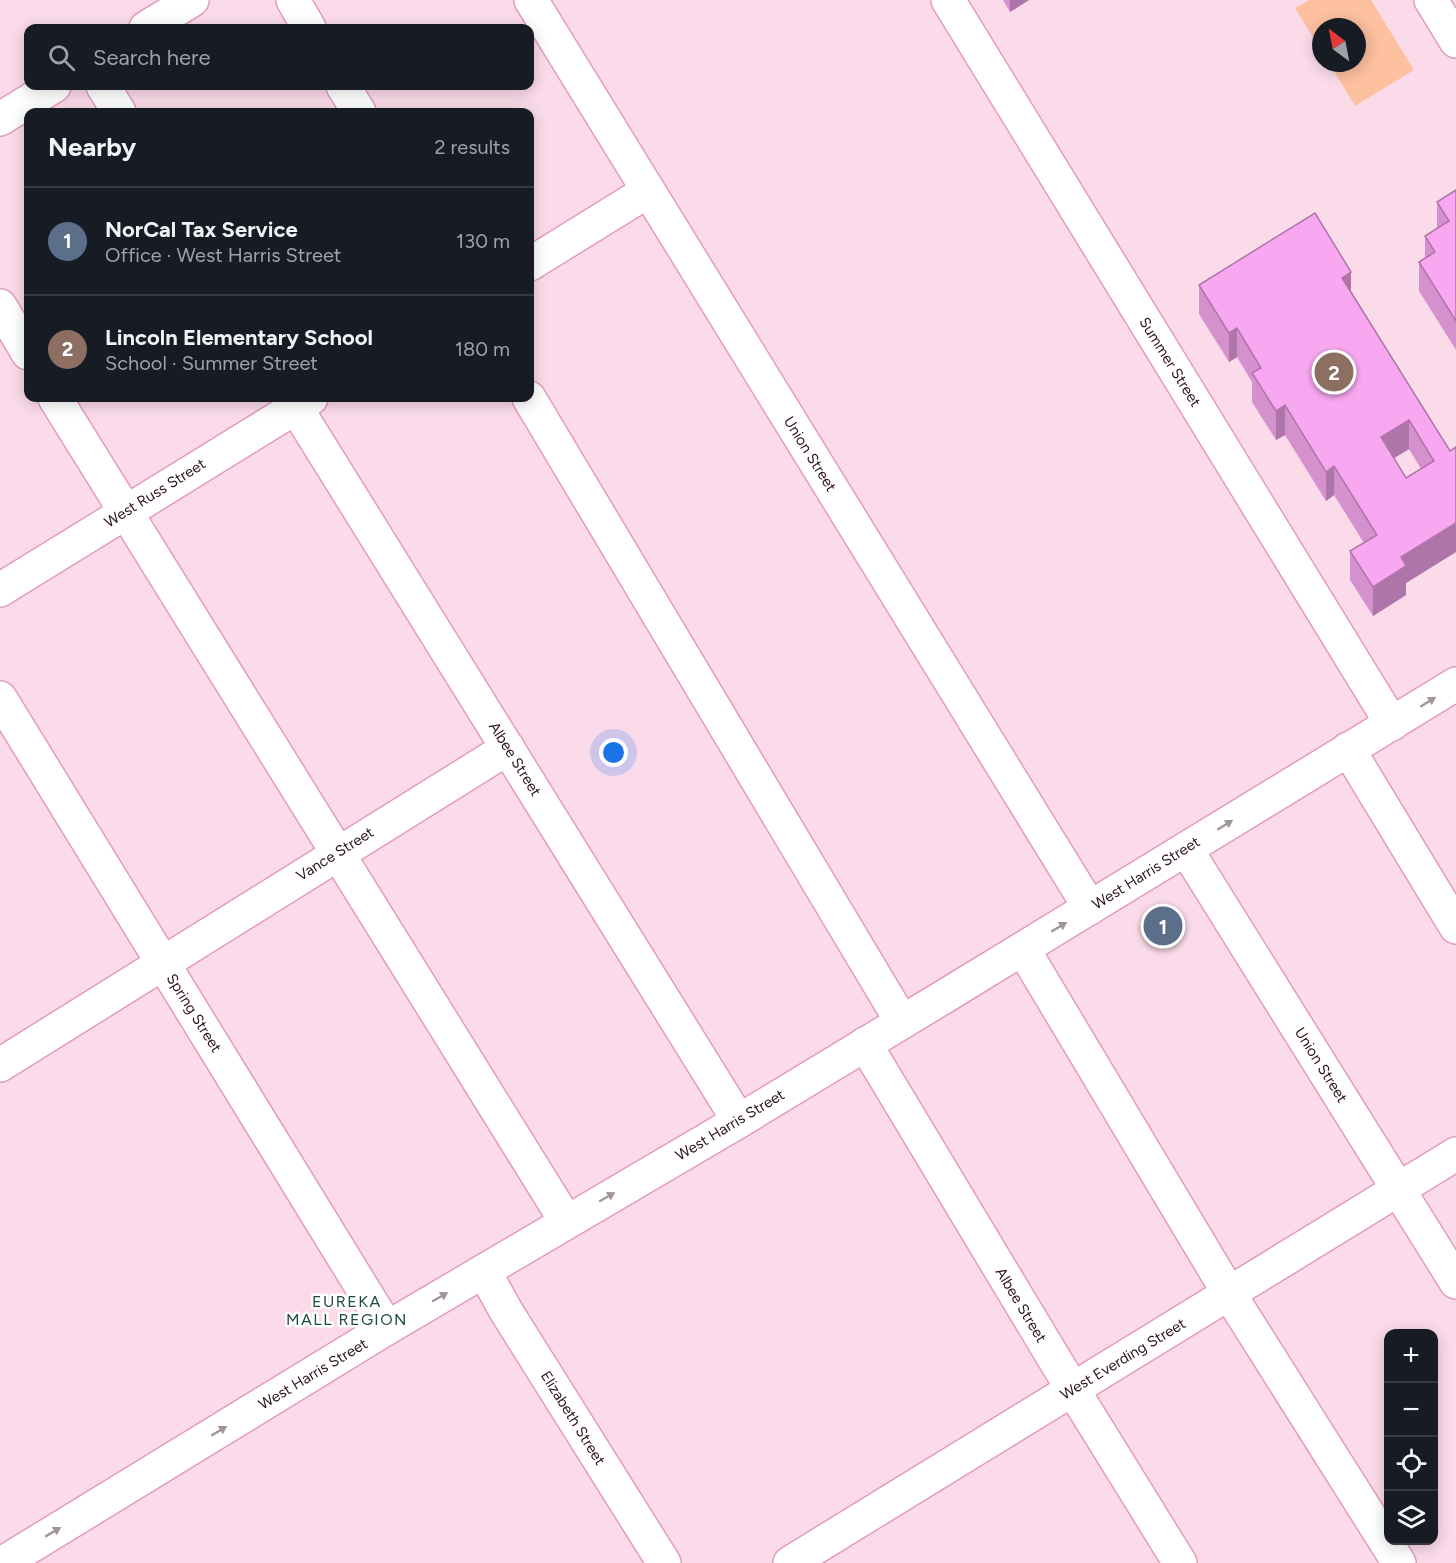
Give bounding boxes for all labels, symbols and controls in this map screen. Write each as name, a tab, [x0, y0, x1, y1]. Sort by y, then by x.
north arrow	[1312, 18, 1366, 72]
search box	[24, 24, 534, 90]
icon: search	[45, 41, 78, 74]
text: Search here	[93, 44, 211, 71]
text: Nearby	[48, 131, 136, 163]
text: 2 results	[434, 135, 510, 159]
text: NorCal Tax Service	[105, 216, 298, 243]
text: 1	[63, 229, 72, 253]
text: 130 m	[456, 229, 510, 253]
text: Office · West Harris Street	[105, 243, 341, 267]
street label: Summer Street	[1135, 314, 1205, 410]
text: Lincoln Elementary School	[105, 324, 373, 351]
text: 2	[62, 337, 73, 361]
text: 180 m	[455, 337, 510, 361]
pin: 2	[1314, 350, 1354, 394]
text: School · Summer Street	[105, 351, 318, 375]
street label: Union Street	[780, 413, 840, 495]
street label: West Russ Street	[101, 455, 209, 531]
one-way arrow	[1420, 696, 1436, 707]
street label: Albee Street	[485, 718, 545, 800]
your location	[599, 738, 628, 767]
one-way arrow	[1217, 819, 1233, 830]
street label: Vance Street	[293, 823, 377, 885]
street label: West Harris Street	[1089, 832, 1203, 913]
pin: 1	[1144, 904, 1182, 948]
one-way arrow	[1051, 921, 1067, 932]
street label: Spring Street	[163, 970, 226, 1056]
street label: Union Street	[1291, 1024, 1351, 1106]
street label: West Harris Street	[672, 1085, 788, 1165]
one-way arrow	[599, 1192, 616, 1202]
street label: Albee Street	[992, 1264, 1051, 1346]
district label: EUREKA MALL REGION	[286, 1292, 408, 1329]
one-way arrow	[432, 1292, 449, 1302]
street label: West Everding Street	[1057, 1314, 1189, 1404]
map controls	[1384, 1329, 1438, 1545]
button: +	[1384, 1329, 1438, 1383]
street label: West Harris Street	[255, 1334, 371, 1414]
street label: Elizabeth Street	[537, 1368, 609, 1469]
button: −	[1384, 1383, 1438, 1437]
one-way arrow	[211, 1425, 227, 1436]
button: locate	[1384, 1437, 1438, 1491]
button: layers	[1384, 1491, 1438, 1545]
one-way arrow	[45, 1527, 61, 1538]

